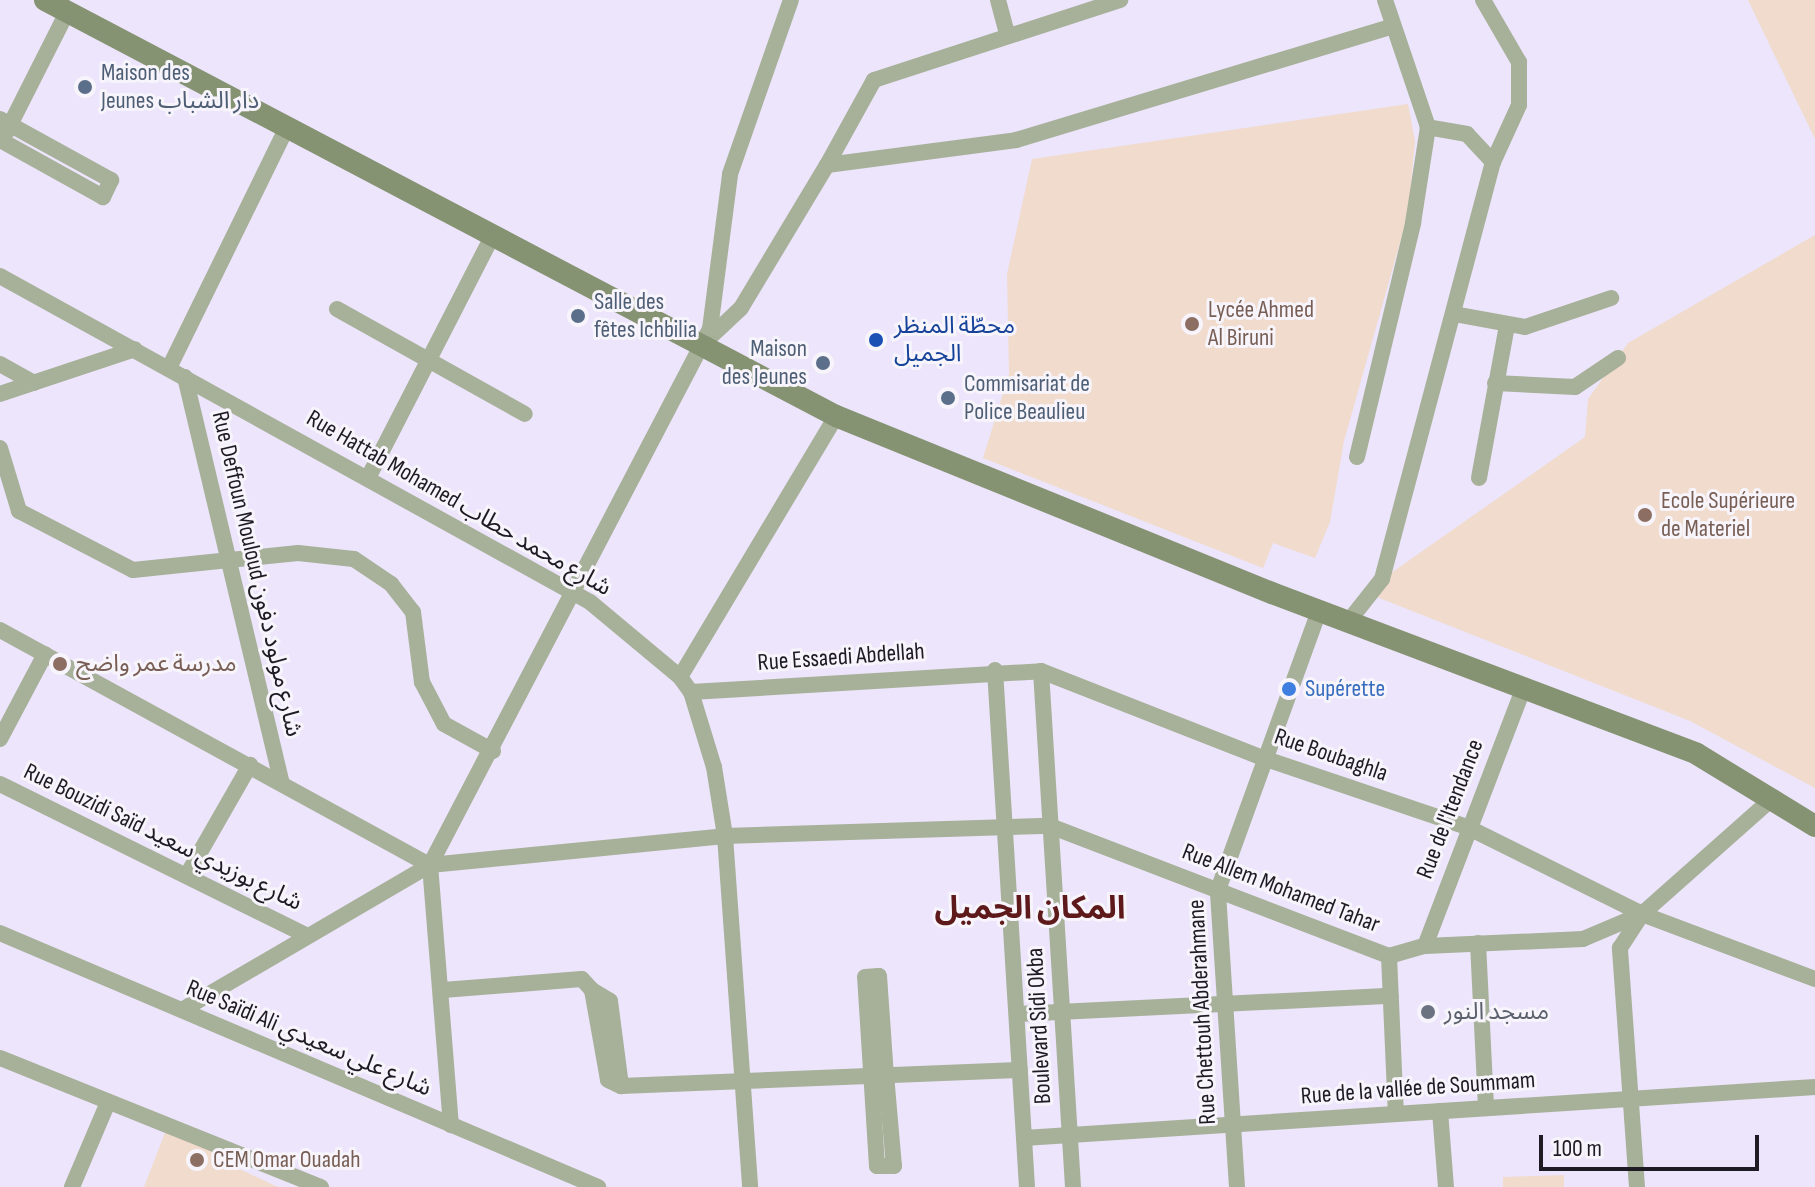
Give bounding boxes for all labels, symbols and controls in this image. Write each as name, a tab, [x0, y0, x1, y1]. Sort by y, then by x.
place label: Maison des Jeunes دار الشباب	[101, 59, 259, 115]
marker: Maison des Jeunes دار الشباب	[76, 78, 94, 96]
place label: Salle des fêtes Ichbilia	[594, 288, 697, 344]
place label: Lycée Ahmed Al Biruni	[1208, 296, 1314, 352]
marker: Salle des fêtes Ichbilia	[569, 307, 587, 325]
place label: محطّة المنظر الجميل	[894, 312, 1015, 368]
marker: Lycée Ahmed Al Biruni	[1183, 315, 1201, 333]
marker: محطّة المنظر الجميل	[865, 329, 887, 351]
place label: Maison des Jeunes	[722, 335, 807, 391]
marker: Maison des Jeunes	[814, 354, 832, 372]
place label: Commisariat de Police Beaulieu	[964, 370, 1090, 426]
marker: Commisariat de Police Beaulieu	[939, 389, 957, 407]
street label: Rue Hattab Mohamed شارع محمد حطاب	[302, 404, 616, 602]
street label: Rue Deffoun Mouloud شارع مولود دفون	[205, 408, 309, 740]
place label: Ecole Supérieure de Materiel	[1661, 487, 1795, 543]
marker: Ecole Supérieure de Materiel	[1636, 506, 1654, 524]
street label: Rue Essaedi Abdellah	[757, 637, 925, 677]
place label: مدرسة عمر واضح	[76, 650, 237, 678]
marker: مدرسة عمر واضح	[51, 655, 69, 673]
place label: Supérette	[1305, 675, 1385, 703]
marker: Supérette	[1280, 680, 1298, 698]
street label: Rue Boubaghla	[1271, 722, 1391, 788]
street label: Rue de l'Itendance	[1410, 735, 1490, 883]
street label: Rue Bouzidi Saïd شارع بوزيدي سعيد	[19, 757, 307, 917]
street label: Rue Allem Mohamed Tahar	[1178, 837, 1384, 939]
district label: المكان الجميل	[935, 890, 1125, 928]
street label: Rue Chettouh Abderahmane	[1182, 899, 1222, 1125]
street label: Boulevard Sidi Okba	[1021, 947, 1057, 1105]
street label: Rue Saïdi Ali شارع علي سعيدي	[182, 973, 436, 1103]
place label: مسجد النور	[1444, 998, 1549, 1026]
marker: مسجد النور	[1419, 1003, 1437, 1021]
street label: Rue de la vallée de Soummam	[1300, 1065, 1536, 1111]
scale bar	[1543, 1119, 1763, 1169]
text: 100 m	[1553, 1134, 1602, 1163]
place label: CEM Omar Ouadah	[213, 1146, 360, 1174]
marker: CEM Omar Ouadah	[188, 1151, 206, 1169]

